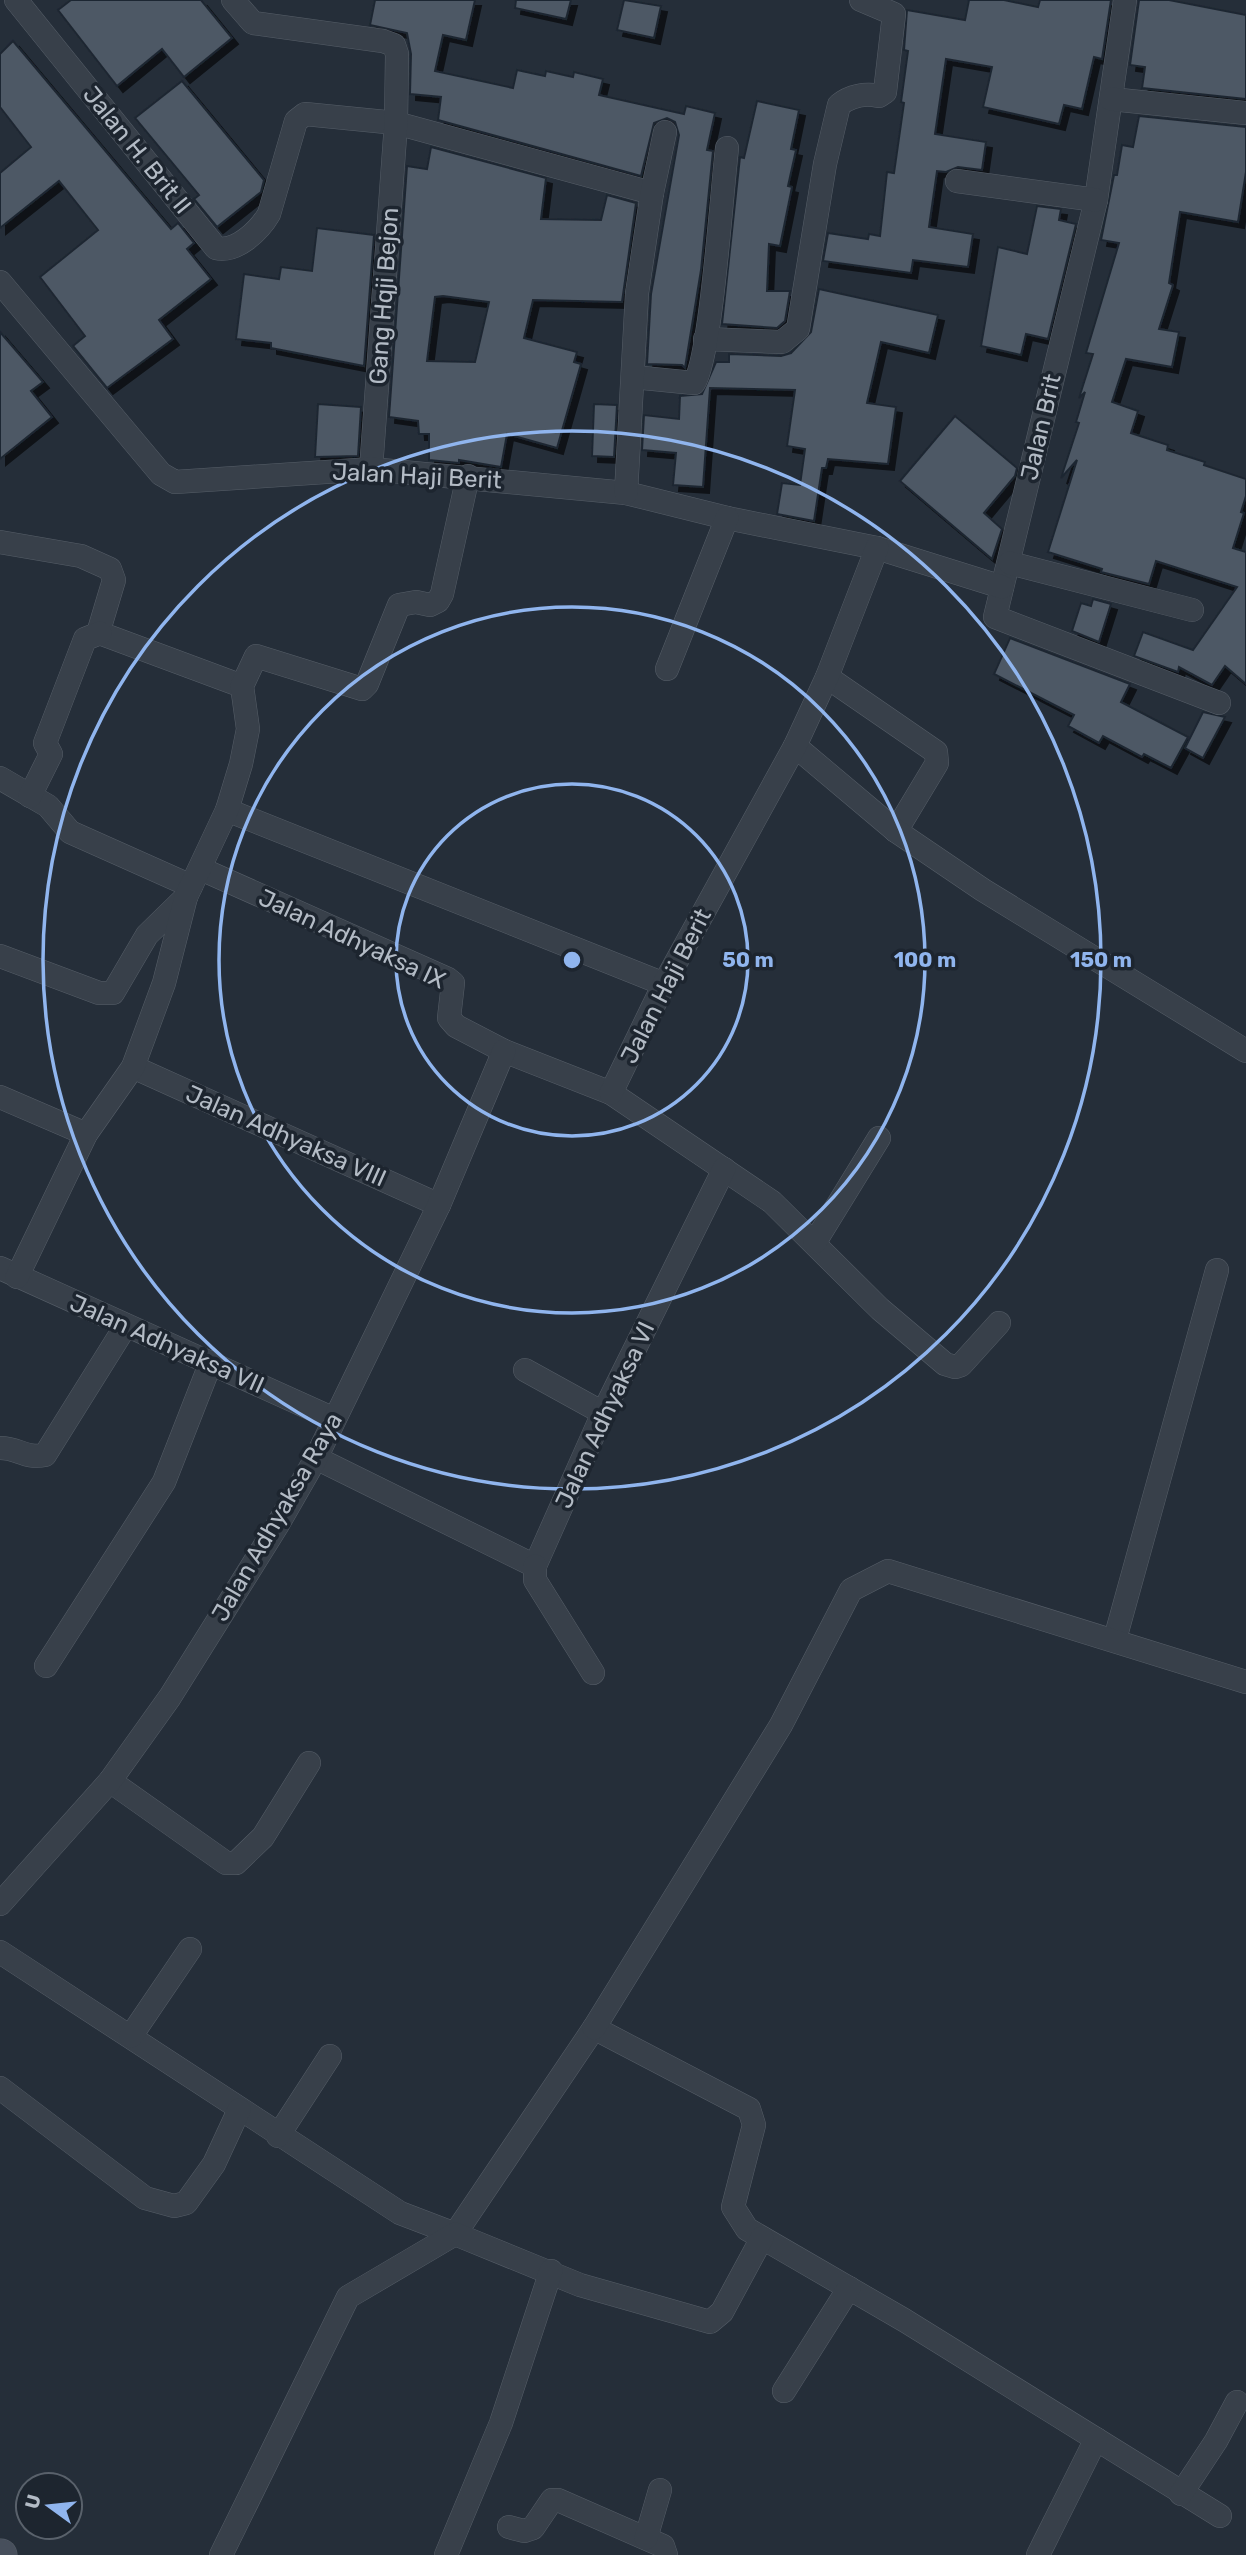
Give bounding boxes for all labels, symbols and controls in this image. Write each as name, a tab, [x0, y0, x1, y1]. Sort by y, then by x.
street label: Jalan H. Brit II	[77, 81, 197, 219]
street label: Gang Hqji Bejon	[364, 206, 404, 386]
street label: Jalan Brit	[1015, 371, 1067, 483]
street label: Jalan Haji Berit	[331, 458, 503, 494]
street label: Jalan Adhyaksa IX	[254, 883, 450, 995]
street label: Jalan Haji Berit	[615, 904, 717, 1068]
text: 50 m	[722, 947, 774, 972]
text: 100 m	[894, 947, 956, 972]
text: 150 m	[1070, 947, 1132, 972]
centre of rings	[560, 948, 584, 972]
street label: Jalan Adhyaksa VIII	[182, 1079, 390, 1193]
street label: Jalan Adhyaksa VII	[66, 1289, 268, 1399]
street label: Jalan Adhyaksa VI	[549, 1317, 661, 1513]
street label: Jalan Adhyaksa Raya	[206, 1408, 348, 1626]
north arrow	[14, 2471, 84, 2541]
text: U	[20, 2492, 46, 2511]

